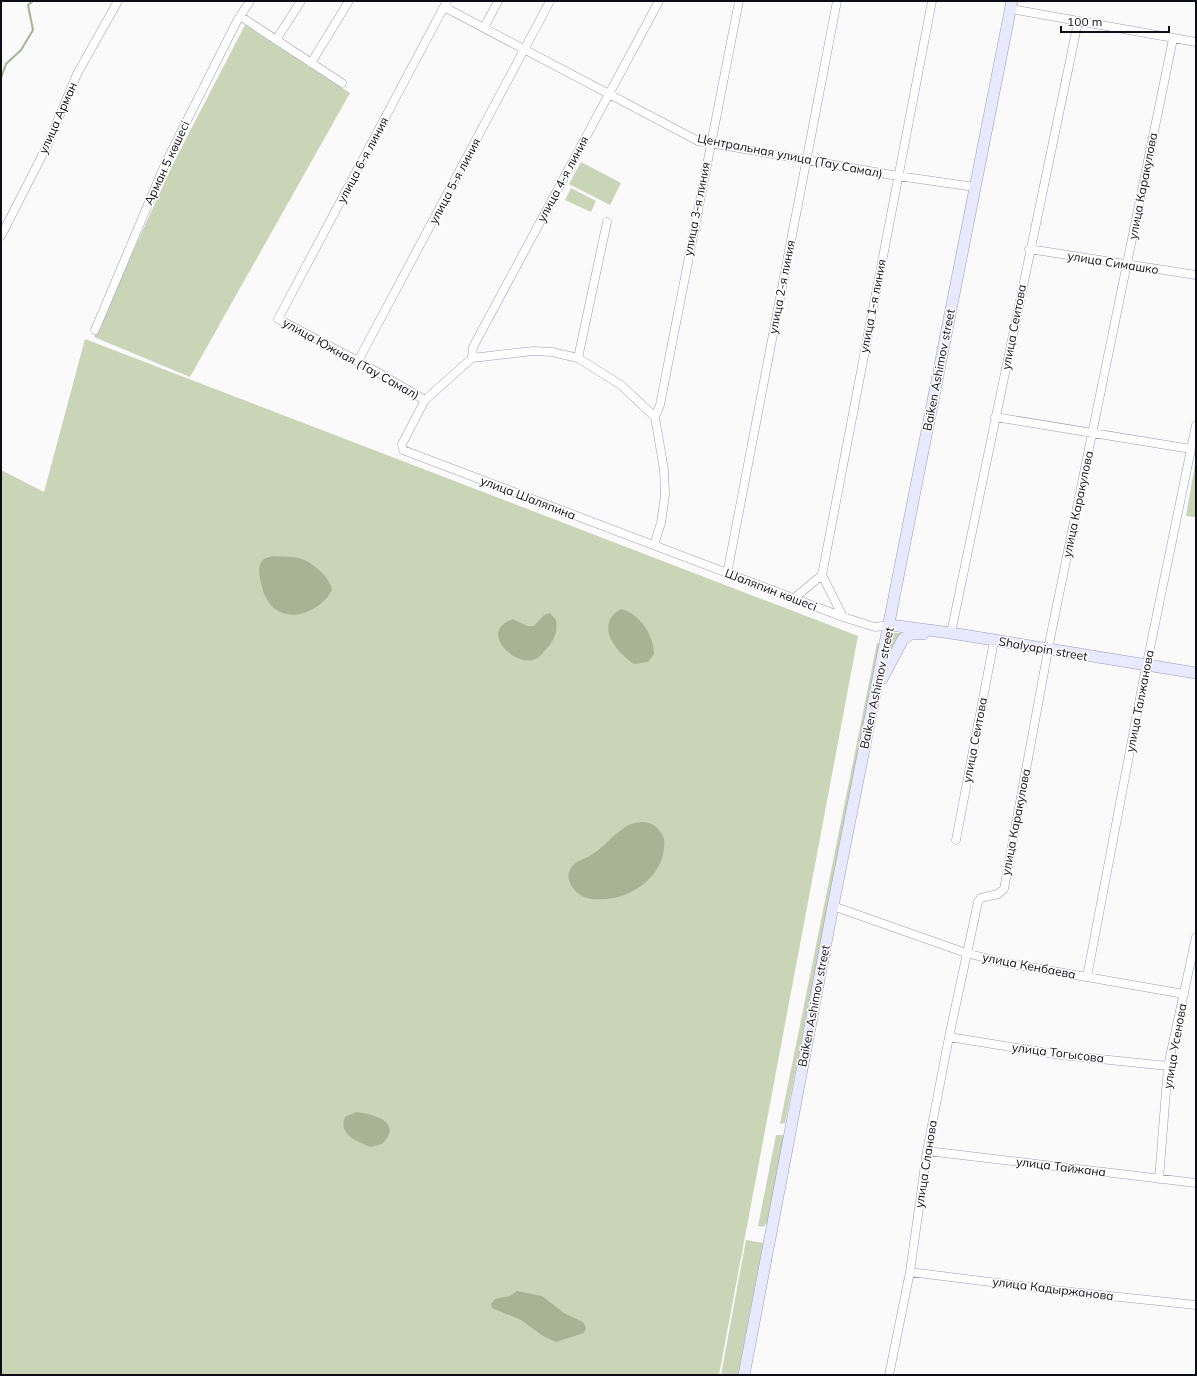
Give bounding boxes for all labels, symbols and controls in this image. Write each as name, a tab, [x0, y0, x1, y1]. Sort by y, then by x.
scale bar	[1061, 8, 1169, 34]
text: 100 m	[1067, 14, 1102, 29]
street label: улица Арман	[35, 80, 80, 156]
street label: улица 6-я линия	[334, 114, 392, 205]
street label: Арман 5 көшесі	[141, 118, 193, 207]
street label: Центральная улица (Тау Самал)	[696, 130, 884, 181]
street label: улица Каракулова	[1125, 131, 1160, 241]
street label: улица 4-я линия	[534, 133, 592, 224]
street label: улица 5-я линия	[426, 135, 484, 226]
street label: улица 3-я линия	[680, 161, 713, 257]
street label: улица 2-я линия	[765, 239, 798, 335]
street label: улица Симашко	[1066, 248, 1160, 277]
street label: улица 1-я линия	[856, 258, 889, 354]
street label: улица Сеитова	[998, 283, 1029, 371]
street label: Baiken Ashimov street	[919, 308, 958, 432]
street label: улица Южная (Тау Самал)	[280, 315, 422, 402]
street label: улица Каракулова	[1059, 449, 1096, 559]
street label: улица Шаляпина	[478, 472, 578, 523]
street label: Шаляпин көшесі	[723, 565, 819, 614]
street label: Baiken Ashimov street	[856, 626, 897, 750]
street label: Shalyapin street	[998, 633, 1089, 664]
street label: улица Талжанова	[1122, 648, 1157, 753]
street label: улица Сеитова	[959, 696, 990, 784]
street label: улица Каракулова	[998, 767, 1033, 877]
street label: Baiken Ashimov street	[794, 944, 833, 1068]
street label: улица Кенбаева	[981, 949, 1077, 982]
street label: улица Усенова	[1160, 1002, 1189, 1090]
street label: улица Тогысова	[1011, 1039, 1105, 1066]
street label: улица Сланова	[911, 1119, 940, 1209]
street label: улица Тайжана	[1015, 1154, 1107, 1179]
street label: улица Кадыржанова	[992, 1274, 1115, 1303]

